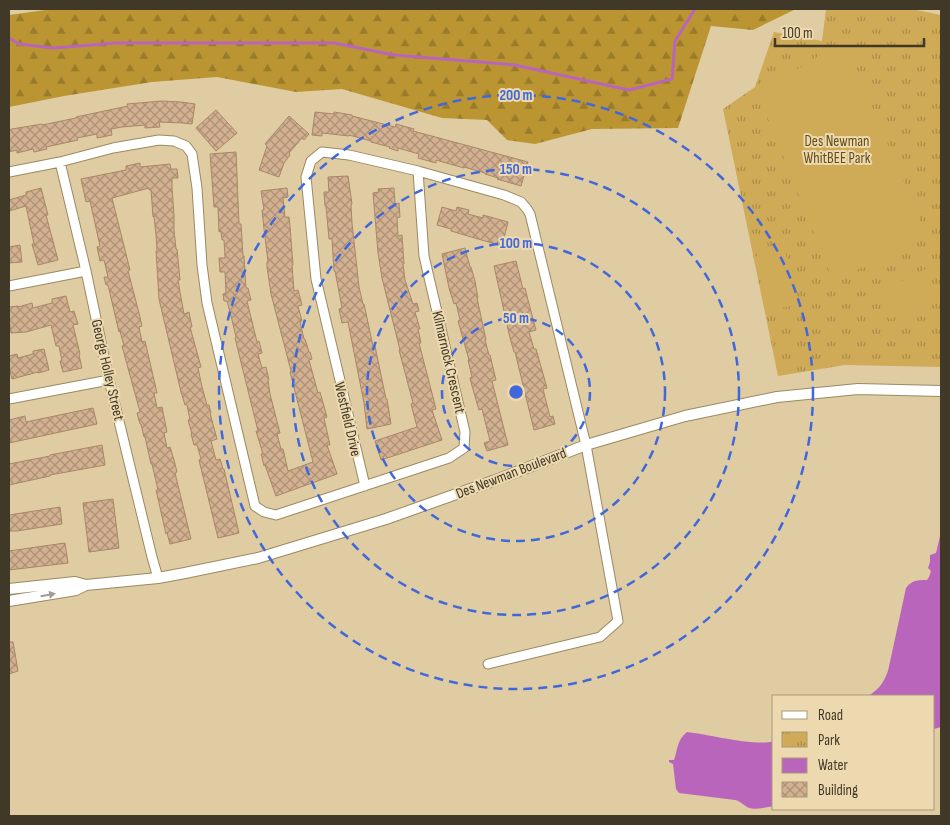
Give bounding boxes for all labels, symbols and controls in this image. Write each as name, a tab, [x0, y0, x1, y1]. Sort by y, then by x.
scale bar	[775, 15, 924, 47]
text: 100 m	[782, 24, 813, 43]
text: 200 m	[499, 86, 533, 105]
park label: Des Newman WhitBEE Park	[804, 132, 871, 168]
text: 150 m	[500, 160, 532, 179]
text: 100 m	[500, 234, 532, 253]
street label: Kilmarnock Crescent	[427, 309, 470, 416]
text: 50 m	[503, 309, 529, 328]
street label: George Holley Street	[87, 318, 128, 423]
street label: Westfield Drive	[330, 380, 365, 458]
centre of rings	[507, 383, 525, 401]
street label: Des Newman Boulevard	[453, 444, 569, 503]
one-way arrow	[40, 590, 56, 598]
legend	[772, 695, 935, 810]
text: Road	[818, 706, 843, 725]
text: Park	[818, 731, 840, 750]
text: Water	[818, 756, 849, 775]
text: Building	[818, 781, 858, 800]

